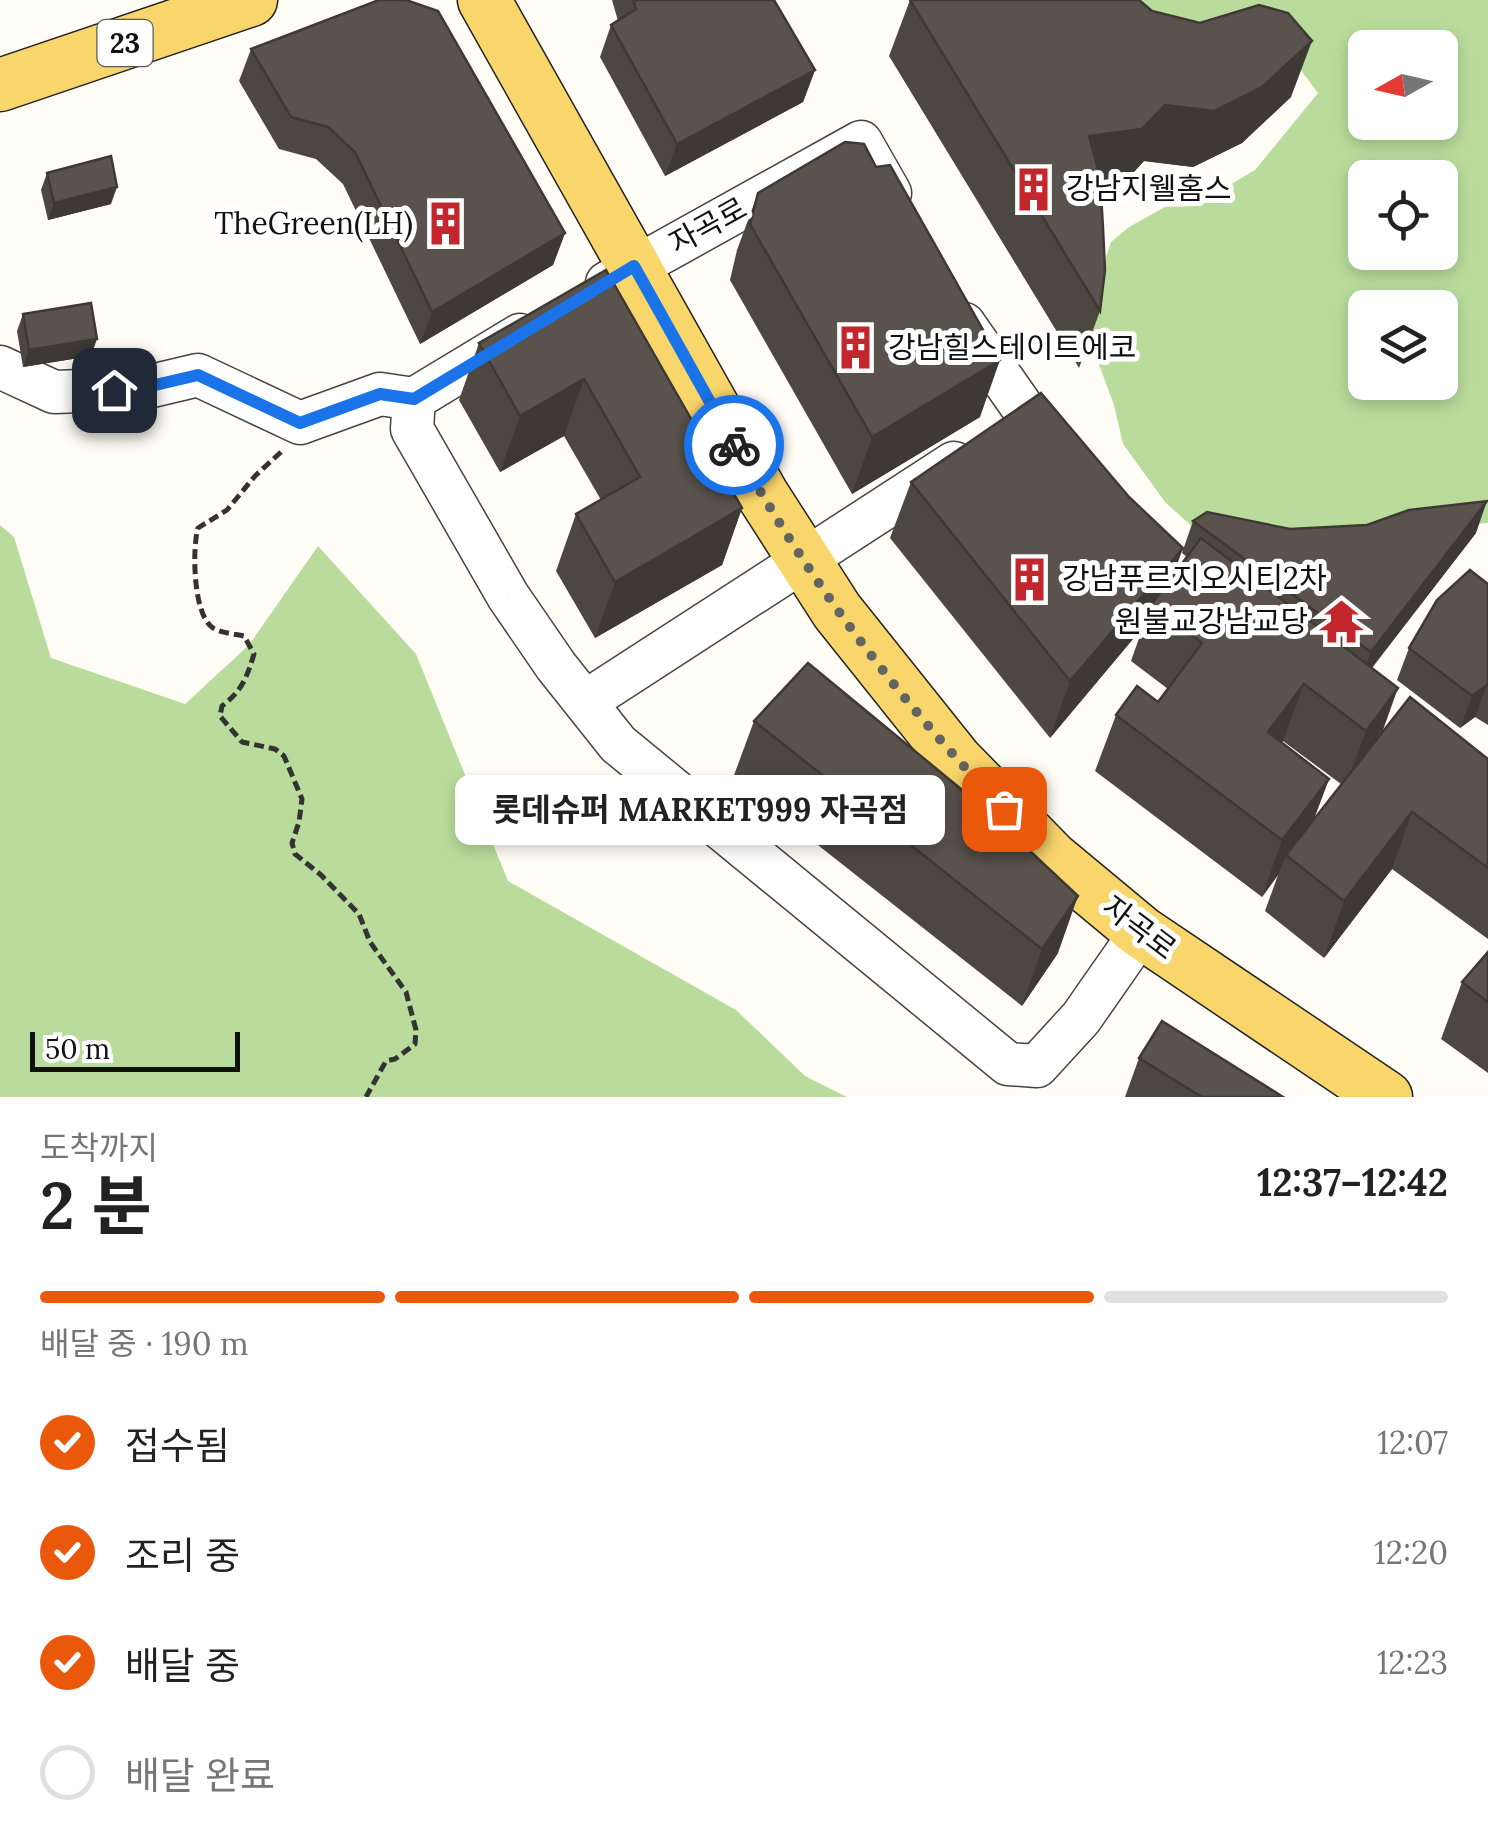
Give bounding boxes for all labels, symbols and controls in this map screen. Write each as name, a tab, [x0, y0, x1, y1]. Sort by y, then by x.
road number: 23	[98, 20, 152, 66]
north arrow	[1348, 30, 1458, 140]
map controls	[1348, 30, 1458, 400]
button: locate	[1348, 160, 1458, 270]
building icon: 강남지웰홈스	[1009, 165, 1057, 213]
place label: 강남지웰홈스	[1066, 169, 1232, 207]
street label: 자곡로	[662, 188, 753, 262]
building icon: TheGreen(LH)	[422, 200, 470, 248]
place label: TheGreen(LH)	[214, 204, 413, 243]
button: layers	[1348, 290, 1458, 400]
building icon: 강남힐스테이트에코	[831, 324, 879, 372]
place label: 강남힐스테이트에코	[888, 328, 1136, 366]
pin	[72, 348, 157, 433]
icon: home	[87, 363, 142, 418]
courier	[684, 395, 784, 495]
icon: bike	[707, 418, 762, 473]
building icon: 강남푸르지오시티2차	[1005, 555, 1053, 603]
place label: 강남푸르지오시티2차	[1062, 559, 1327, 597]
temple icon: 원불교강남교당	[1317, 598, 1365, 646]
place label: 원불교강남교당	[1115, 602, 1308, 640]
pin	[962, 767, 1047, 852]
callout: 롯데슈퍼 MARKET999 자곡점	[454, 774, 944, 844]
icon: bag	[977, 782, 1032, 837]
text: 롯데슈퍼 MARKET999 자곡점	[492, 789, 908, 830]
street label: 자곡로	[1095, 887, 1184, 967]
scale bar	[30, 1027, 240, 1072]
text: 50 m	[45, 1031, 110, 1067]
text: 도착까지	[40, 1127, 158, 1168]
text: 12:37–12:42	[1257, 1158, 1448, 1206]
text: 2 분	[40, 1164, 152, 1247]
text: 배달 중 · 190 m	[40, 1323, 249, 1364]
icon: check	[40, 1415, 95, 1470]
text: 접수됨	[125, 1421, 230, 1469]
text: 12:07	[1377, 1422, 1448, 1463]
icon: check	[40, 1525, 95, 1580]
text: 조리 중	[125, 1531, 240, 1579]
text: 12:20	[1374, 1532, 1448, 1573]
icon: check	[40, 1635, 95, 1690]
text: 배달 중	[125, 1641, 240, 1689]
text: 12:23	[1377, 1642, 1448, 1683]
text: 배달 완료	[125, 1751, 275, 1799]

